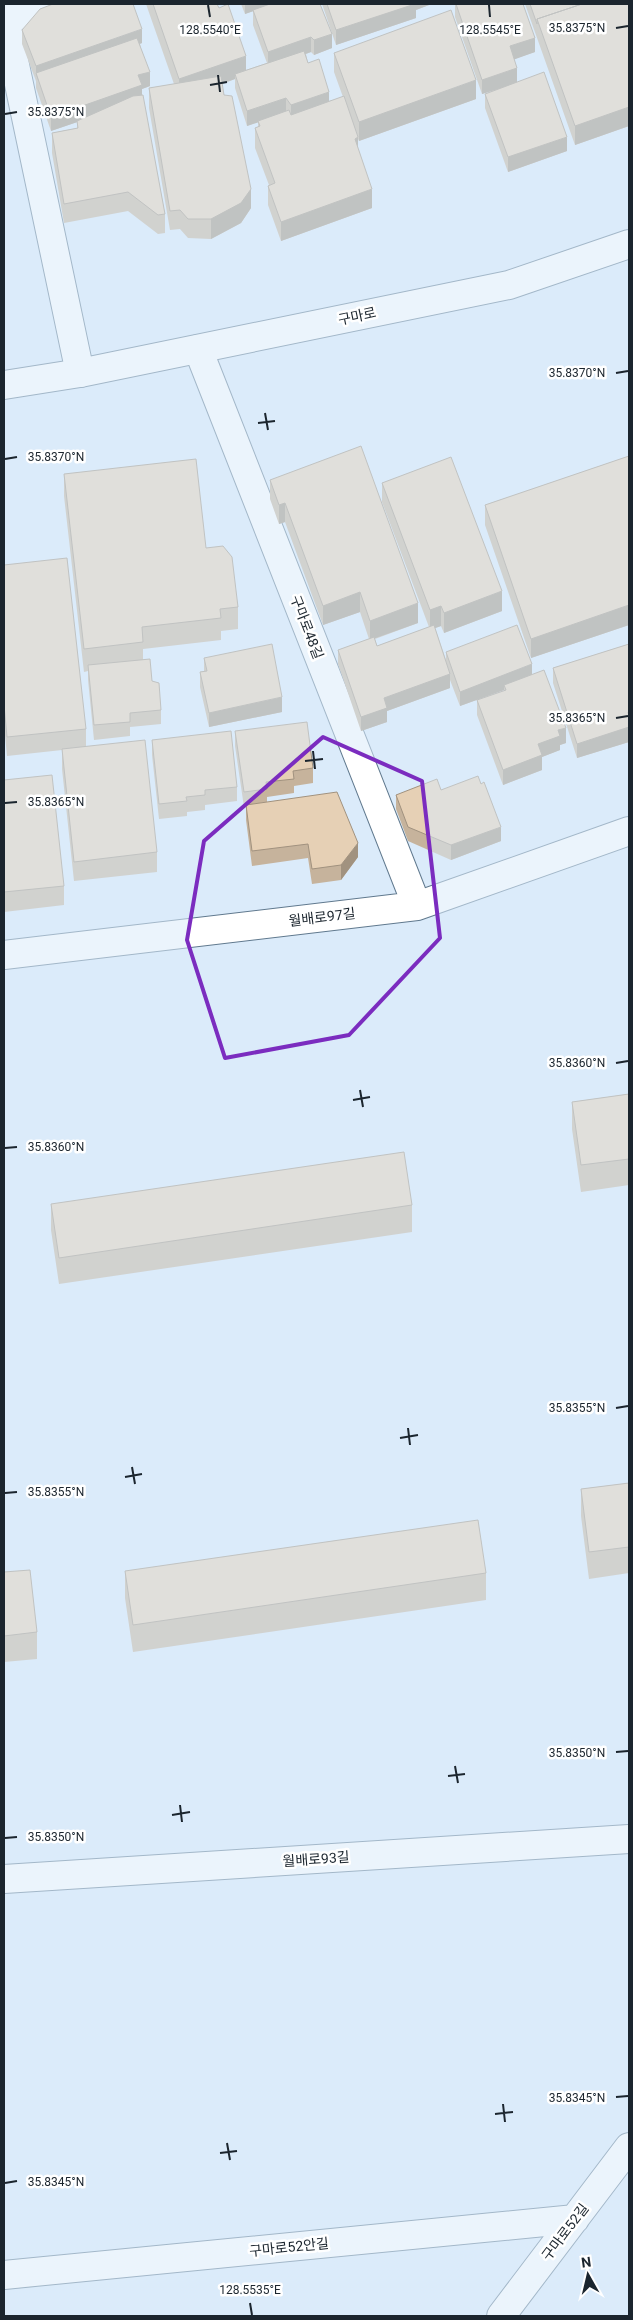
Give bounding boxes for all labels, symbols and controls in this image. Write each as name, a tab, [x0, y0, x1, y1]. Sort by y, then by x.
text: 35.8375°N	[549, 21, 605, 35]
text: 128.5540°E	[179, 23, 241, 37]
text: 128.5545°E	[459, 23, 521, 37]
text: 35.8375°N	[28, 105, 84, 119]
street label: 구마로	[336, 304, 378, 328]
text: 35.8370°N	[549, 366, 605, 380]
text: 35.8370°N	[28, 450, 84, 464]
street label: 구마로48길	[287, 593, 327, 661]
text: 35.8365°N	[549, 711, 605, 725]
text: 35.8365°N	[28, 795, 84, 809]
street label: 월배로97길	[288, 905, 356, 929]
text: 35.8360°N	[549, 1056, 605, 1070]
text: 35.8360°N	[28, 1140, 84, 1154]
text: 35.8355°N	[549, 1401, 605, 1415]
text: 35.8355°N	[28, 1485, 84, 1499]
text: 35.8350°N	[549, 1746, 605, 1760]
text: 35.8350°N	[28, 1830, 84, 1844]
street label: 월배로93길	[282, 1849, 350, 1869]
text: 35.8345°N	[549, 2091, 605, 2105]
text: 35.8345°N	[28, 2175, 84, 2189]
street label: 구마로52길	[538, 2200, 592, 2264]
street label: 구마로52안길	[248, 2235, 330, 2259]
north arrow	[563, 2250, 613, 2300]
text: N	[580, 2254, 592, 2271]
text: 128.5535°E	[219, 2283, 281, 2297]

